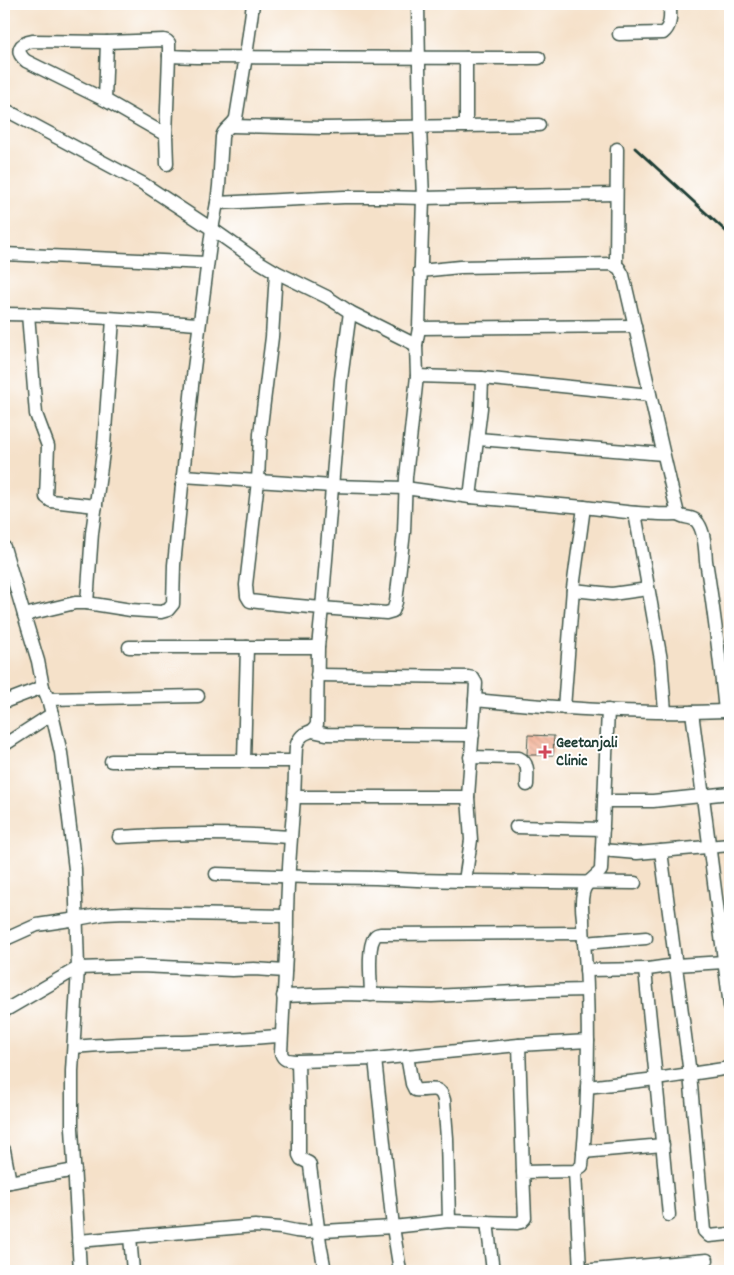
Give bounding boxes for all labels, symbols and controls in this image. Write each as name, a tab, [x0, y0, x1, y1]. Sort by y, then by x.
place label: Geetanjali Clinic	[556, 732, 617, 773]
marker: Geetanjali Clinic	[538, 745, 552, 759]

